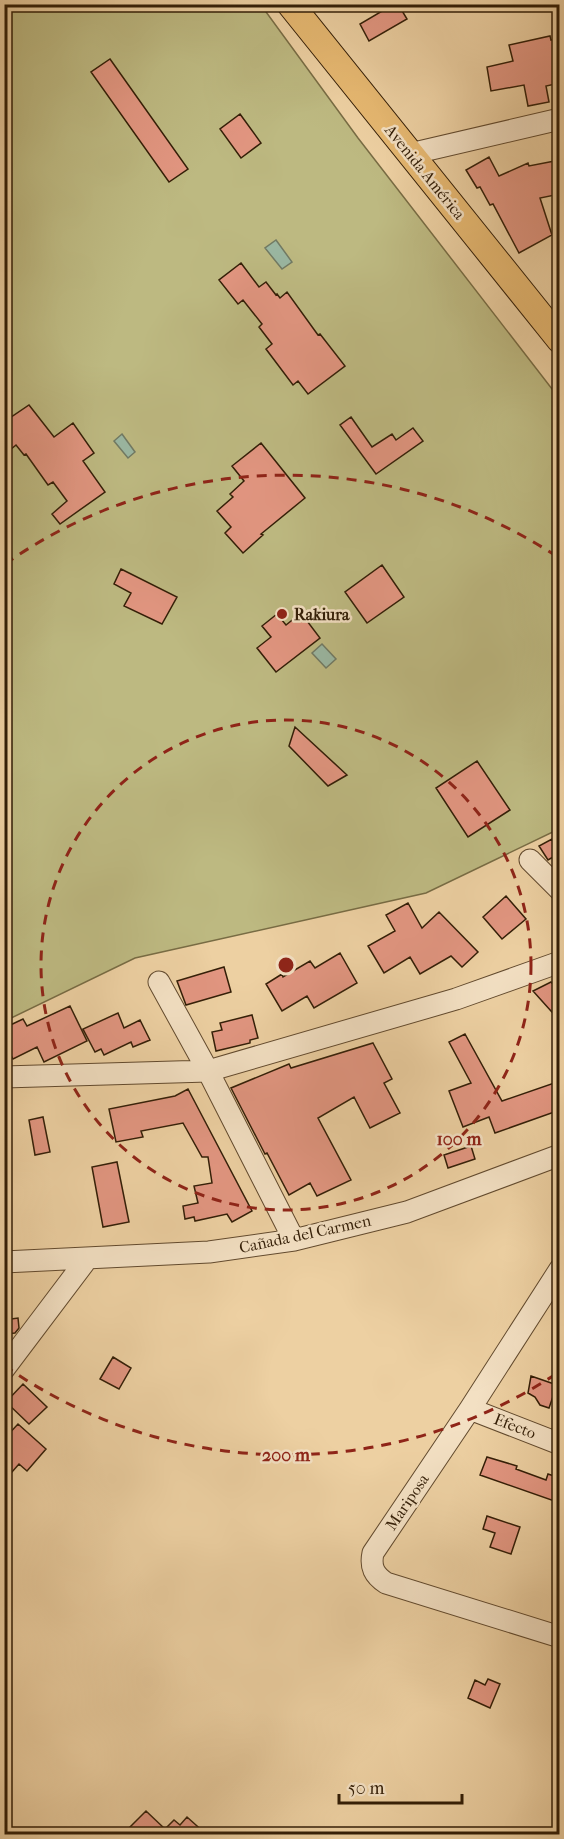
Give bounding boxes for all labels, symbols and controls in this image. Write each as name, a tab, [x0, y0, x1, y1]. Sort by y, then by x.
street label: Avenida América	[380, 120, 469, 224]
place label: Rakiura	[294, 605, 350, 624]
marker: Rakiura	[275, 607, 289, 621]
centre of rings	[276, 955, 296, 975]
text: 100 m	[436, 1129, 483, 1150]
street label: Cañada del Carmen	[237, 1211, 373, 1257]
street label: Efecto	[491, 1409, 539, 1443]
text: 200 m	[262, 1445, 311, 1466]
street label: Mariposa	[381, 1470, 433, 1534]
scale bar	[339, 1767, 462, 1805]
text: 50 m	[348, 1778, 385, 1799]

